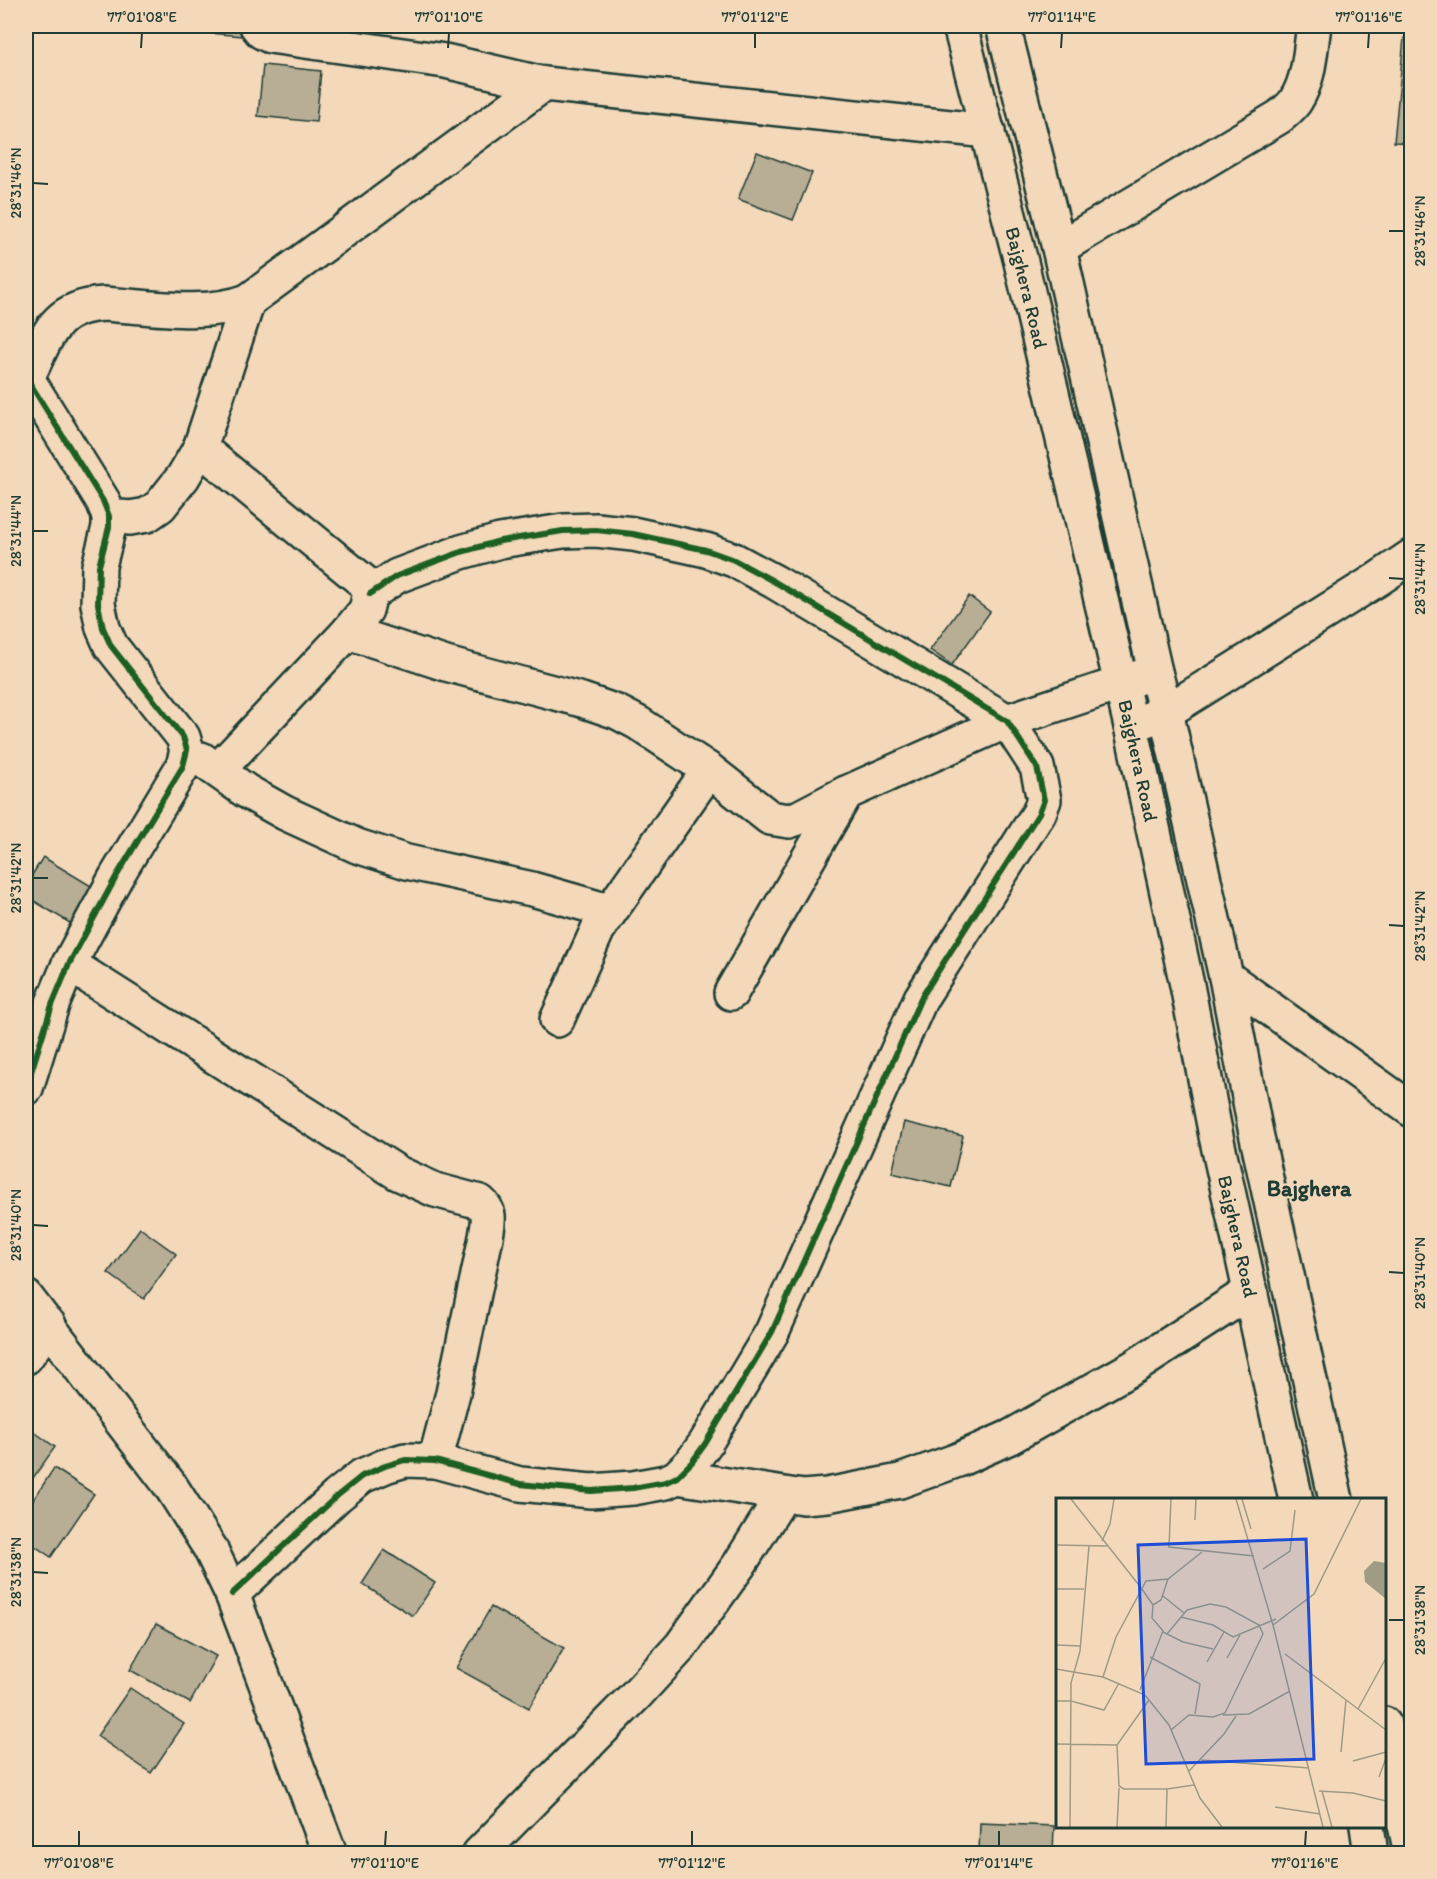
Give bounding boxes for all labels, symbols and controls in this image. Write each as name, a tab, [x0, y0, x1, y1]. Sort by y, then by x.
text: 77°01'08"E	[107, 8, 177, 26]
text: 77°01'10"E	[415, 8, 483, 26]
text: 77°01'12"E	[722, 8, 788, 26]
text: 77°01'14"E	[1028, 8, 1096, 26]
text: 77°01'16"E	[1336, 8, 1402, 26]
text: 28°31'46"N	[7, 147, 25, 219]
text: 28°31'46"N	[1411, 195, 1429, 267]
street label: Bajghera Road	[1000, 224, 1053, 351]
text: 28°31'44"N	[7, 495, 25, 567]
text: 28°31'44"N	[1411, 543, 1429, 615]
street label: Bajghera Road	[1113, 697, 1163, 824]
text: 28°31'42"N	[7, 843, 25, 913]
text: 28°31'42"N	[1411, 891, 1429, 961]
street label: Bajghera Road	[1213, 1173, 1263, 1300]
district label: Bajghera	[1267, 1175, 1352, 1202]
text: 28°31'40"N	[7, 1189, 25, 1261]
text: 28°31'40"N	[1411, 1237, 1429, 1309]
inset map	[1056, 1498, 1386, 1828]
text: 28°31'38"N	[7, 1537, 25, 1607]
text: 28°31'38"N	[1411, 1585, 1429, 1655]
text: 77°01'08"E	[44, 1854, 114, 1872]
text: 77°01'10"E	[351, 1854, 419, 1872]
text: 77°01'12"E	[659, 1854, 725, 1872]
text: 77°01'14"E	[965, 1854, 1033, 1872]
text: 77°01'16"E	[1272, 1854, 1338, 1872]

